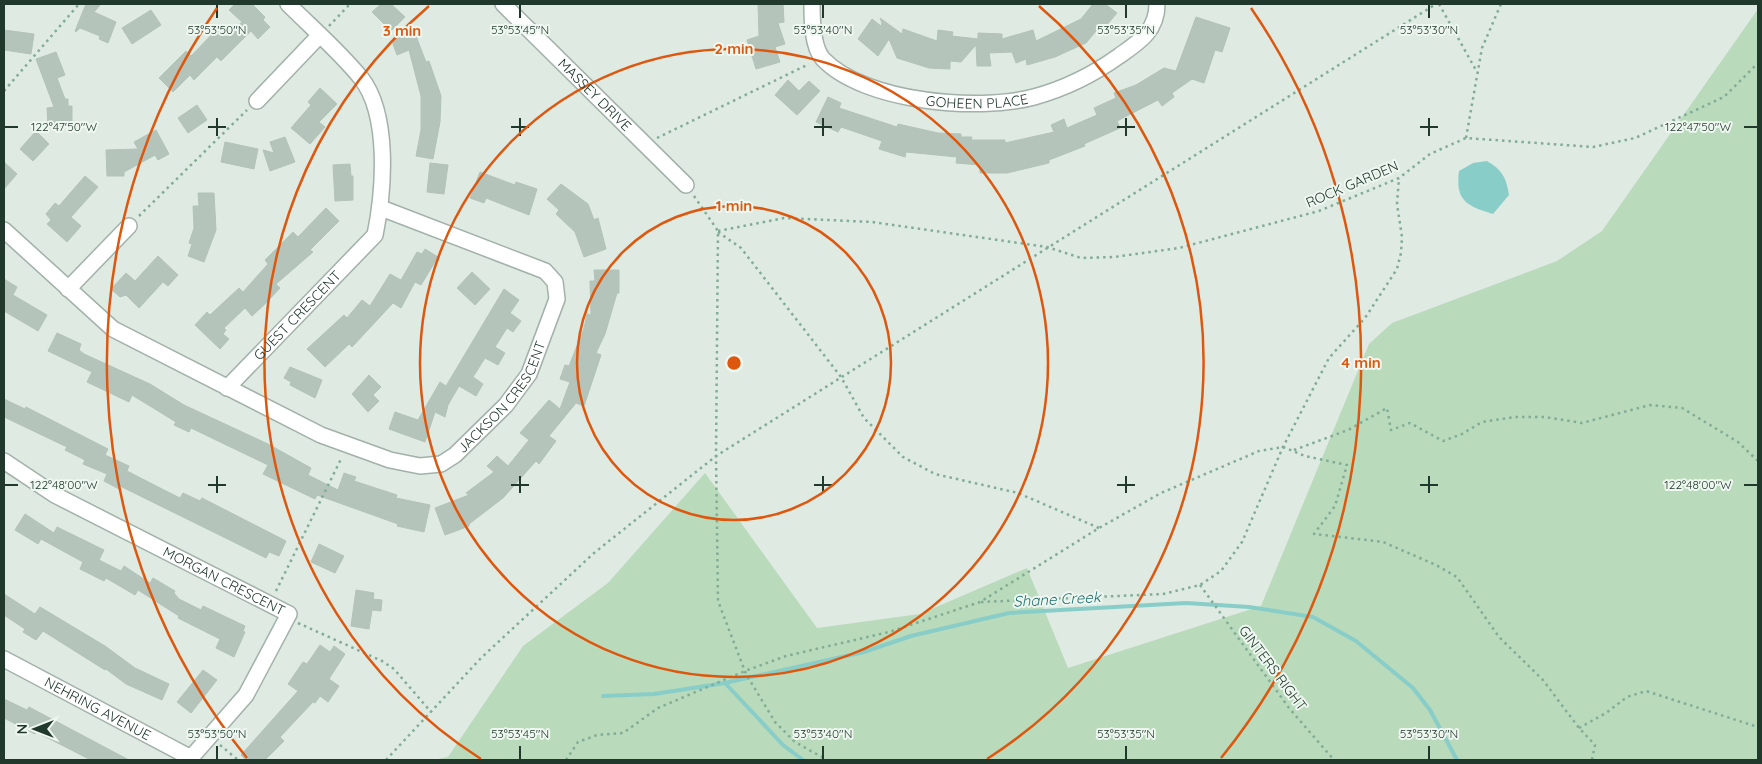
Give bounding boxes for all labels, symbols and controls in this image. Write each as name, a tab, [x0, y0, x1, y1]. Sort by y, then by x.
text: 3 min	[383, 21, 421, 40]
text: 53°53'50"N	[188, 22, 246, 37]
text: 53°53'45"N	[491, 22, 549, 37]
text: 53°53'40"N	[794, 22, 852, 37]
text: 53°53'35"N	[1097, 22, 1155, 37]
text: 53°53'30"N	[1400, 22, 1458, 37]
text: 2 min	[714, 39, 754, 58]
street label: MASSEY DRIVE	[554, 54, 635, 135]
street label: GOHEEN PLACE	[925, 90, 1030, 113]
text: 122°47'50"W	[31, 119, 97, 134]
text: 122°47'50"W	[1665, 119, 1731, 134]
street label: ROCK GARDEN	[1303, 156, 1401, 212]
text: 1 min	[716, 196, 752, 215]
street label: GUEST CRESCENT	[250, 267, 345, 364]
street label: JACKSON CRESCENT	[453, 338, 550, 457]
text: 4 min	[1341, 353, 1381, 372]
centre of rings	[725, 354, 743, 372]
text: 122°48'00"W	[30, 477, 98, 492]
text: 122°48'00"W	[1664, 477, 1732, 492]
street label: MORGAN CRESCENT	[160, 542, 288, 620]
water label: Shane Creek	[1013, 587, 1103, 611]
street label: GINTERS RIGHT	[1235, 622, 1311, 714]
street label: NEHRING AVENUE	[41, 673, 154, 744]
north arrow	[10, 704, 60, 754]
text: N	[13, 724, 31, 734]
text: 53°53'50"N	[188, 726, 246, 741]
text: 53°53'45"N	[491, 726, 549, 741]
text: 53°53'40"N	[794, 726, 852, 741]
text: 53°53'35"N	[1097, 726, 1155, 741]
text: 53°53'30"N	[1400, 726, 1458, 741]

